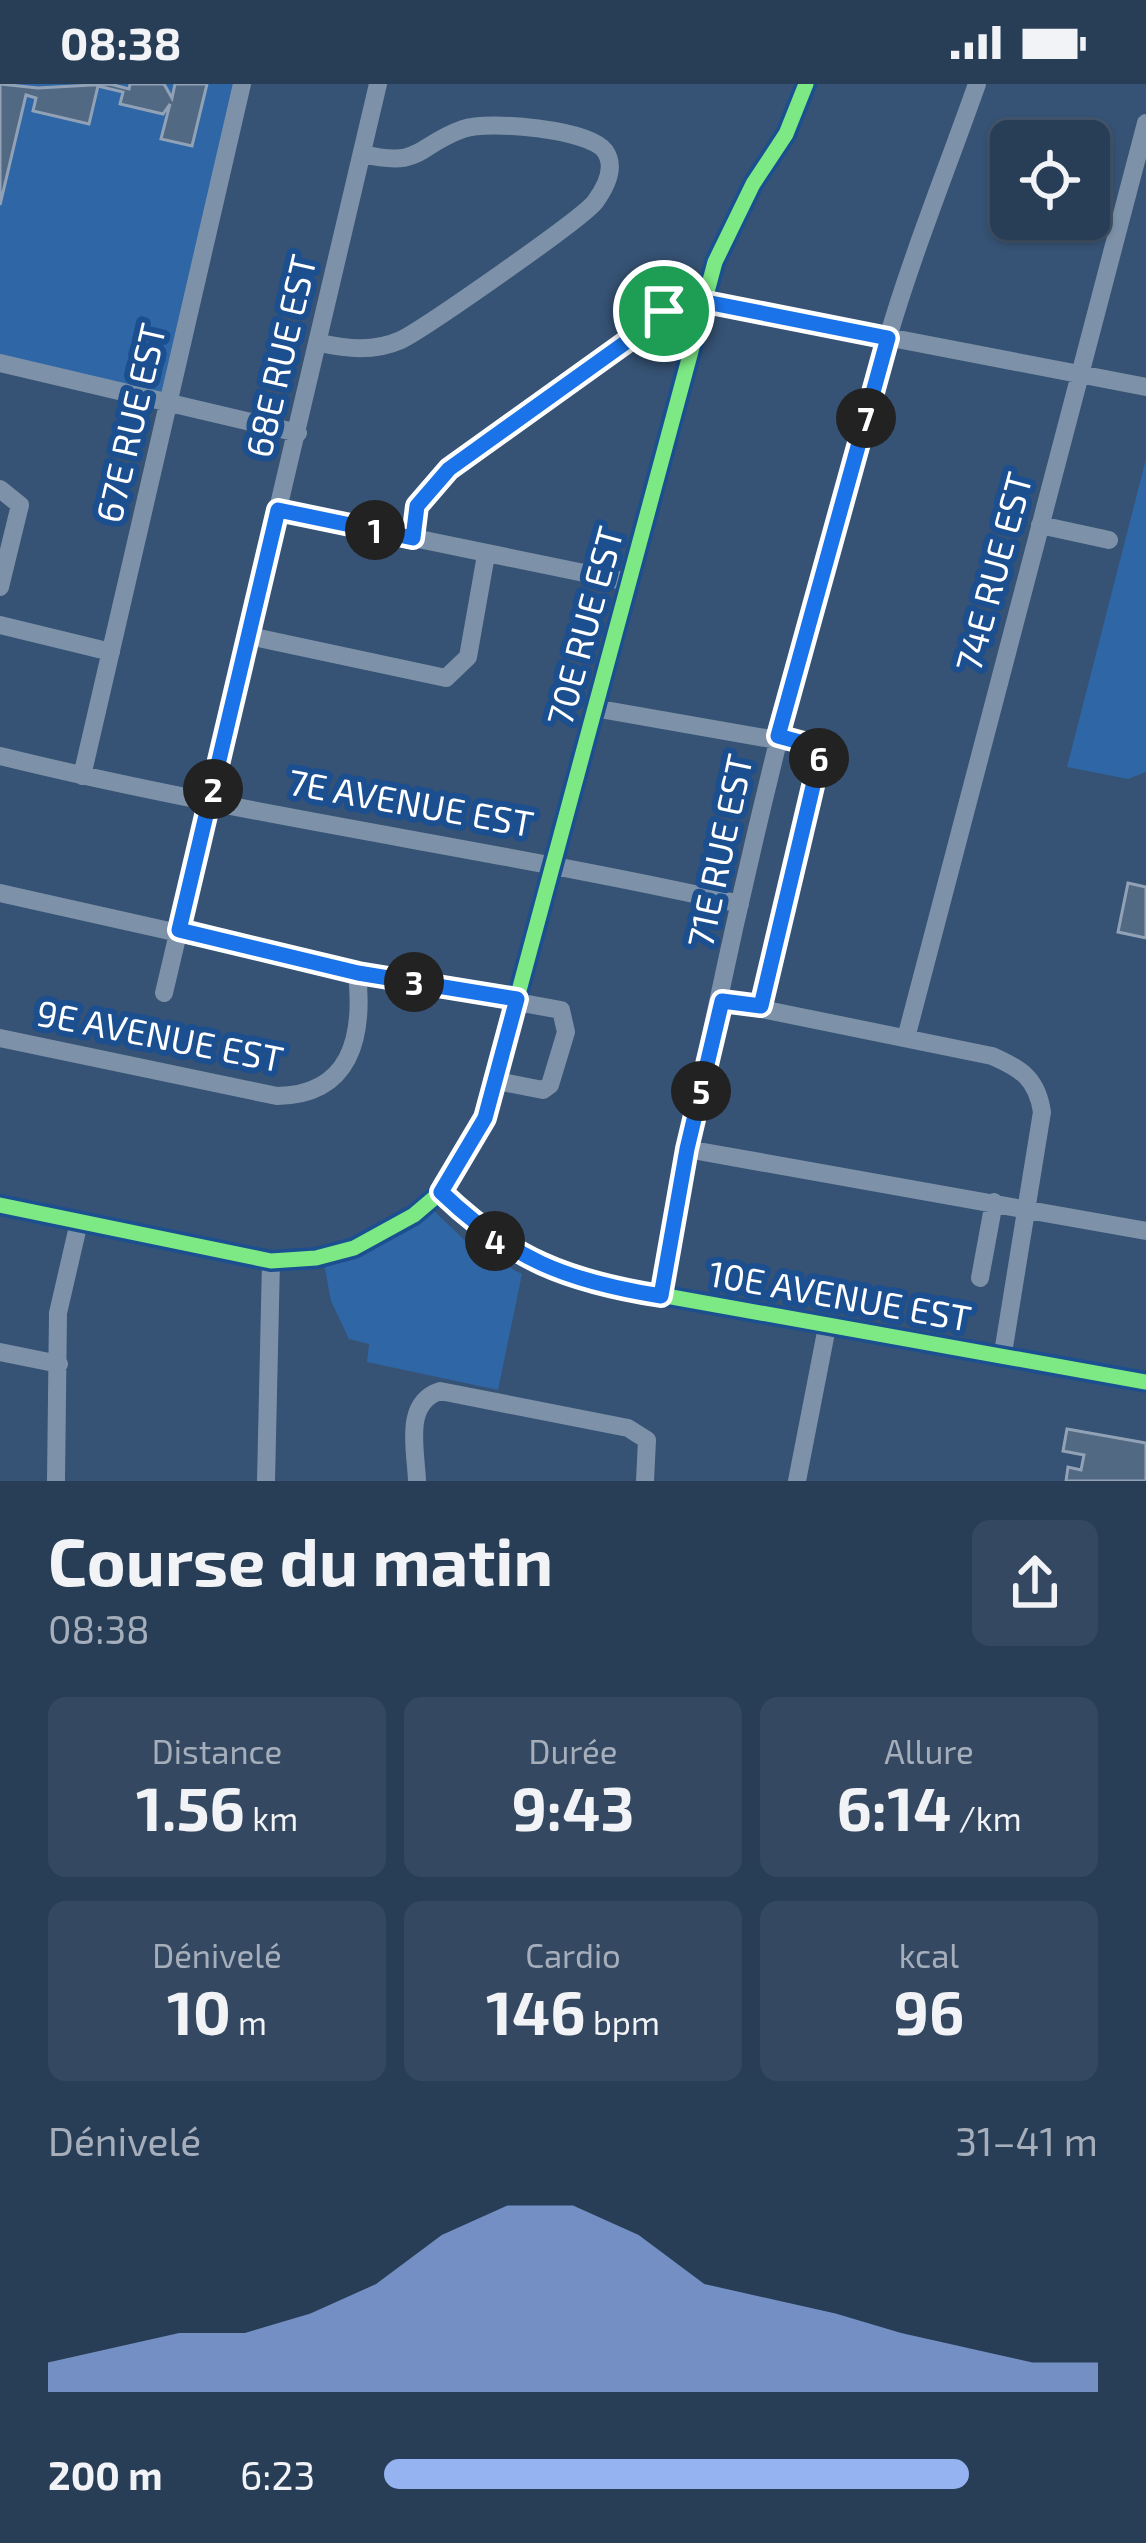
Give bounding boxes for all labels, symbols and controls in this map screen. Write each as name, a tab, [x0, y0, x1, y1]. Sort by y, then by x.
text: 08:38	[60, 15, 182, 69]
map controls	[990, 120, 1110, 240]
button: locate	[990, 120, 1110, 240]
street label: 68E RUE EST	[235, 250, 324, 461]
pin	[613, 260, 715, 362]
icon: arrive	[631, 278, 697, 344]
street label: 67E RUE EST	[86, 319, 173, 526]
pin: 7	[836, 388, 896, 448]
text: 7	[857, 398, 875, 438]
street label: 74E RUE EST	[945, 467, 1040, 676]
pin: 1	[345, 500, 405, 560]
text: 1	[368, 510, 382, 550]
street label: 70E RUE EST	[536, 521, 631, 730]
pin: 6	[789, 728, 849, 788]
text: 6	[809, 738, 829, 778]
street label: 71E RUE EST	[677, 750, 760, 951]
pin: 2	[183, 759, 243, 819]
street label: 7E AVENUE EST	[285, 759, 537, 844]
text: 2	[203, 769, 223, 809]
pin: 3	[384, 952, 444, 1012]
text: 3	[405, 962, 423, 1002]
street label: 9E AVENUE EST	[33, 990, 287, 1079]
pin: 5	[671, 1061, 731, 1121]
text: 5	[692, 1071, 710, 1111]
pin: 4	[465, 1211, 525, 1271]
text: 4	[484, 1221, 506, 1261]
street label: 10E AVENUE EST	[706, 1250, 975, 1339]
text: Course du matin	[48, 1520, 553, 1599]
button: share	[972, 1520, 1098, 1646]
text: 08:38	[48, 1605, 150, 1652]
text: Distance	[152, 1731, 282, 1771]
text: Durée	[529, 1731, 617, 1771]
text: Allure	[884, 1731, 974, 1771]
text: 1.56	[136, 1771, 245, 1843]
text: 9:43	[511, 1771, 635, 1843]
text: 6:14	[836, 1771, 951, 1843]
text: km	[245, 1798, 298, 1838]
text: /km	[951, 1798, 1022, 1838]
text: Dénivelé	[152, 1935, 282, 1975]
text: Cardio	[525, 1935, 621, 1975]
text: kcal	[899, 1935, 959, 1975]
text: 10	[167, 1975, 231, 2047]
text: 146	[486, 1975, 586, 2047]
text: 96	[894, 1975, 964, 2047]
text: m	[231, 2002, 267, 2042]
text: bpm	[586, 2002, 660, 2042]
text: Dénivelé	[48, 2117, 201, 2164]
text: 31–41 m	[955, 2117, 1098, 2164]
text: 200 m	[48, 2451, 163, 2498]
text: 6:23	[240, 2451, 315, 2498]

